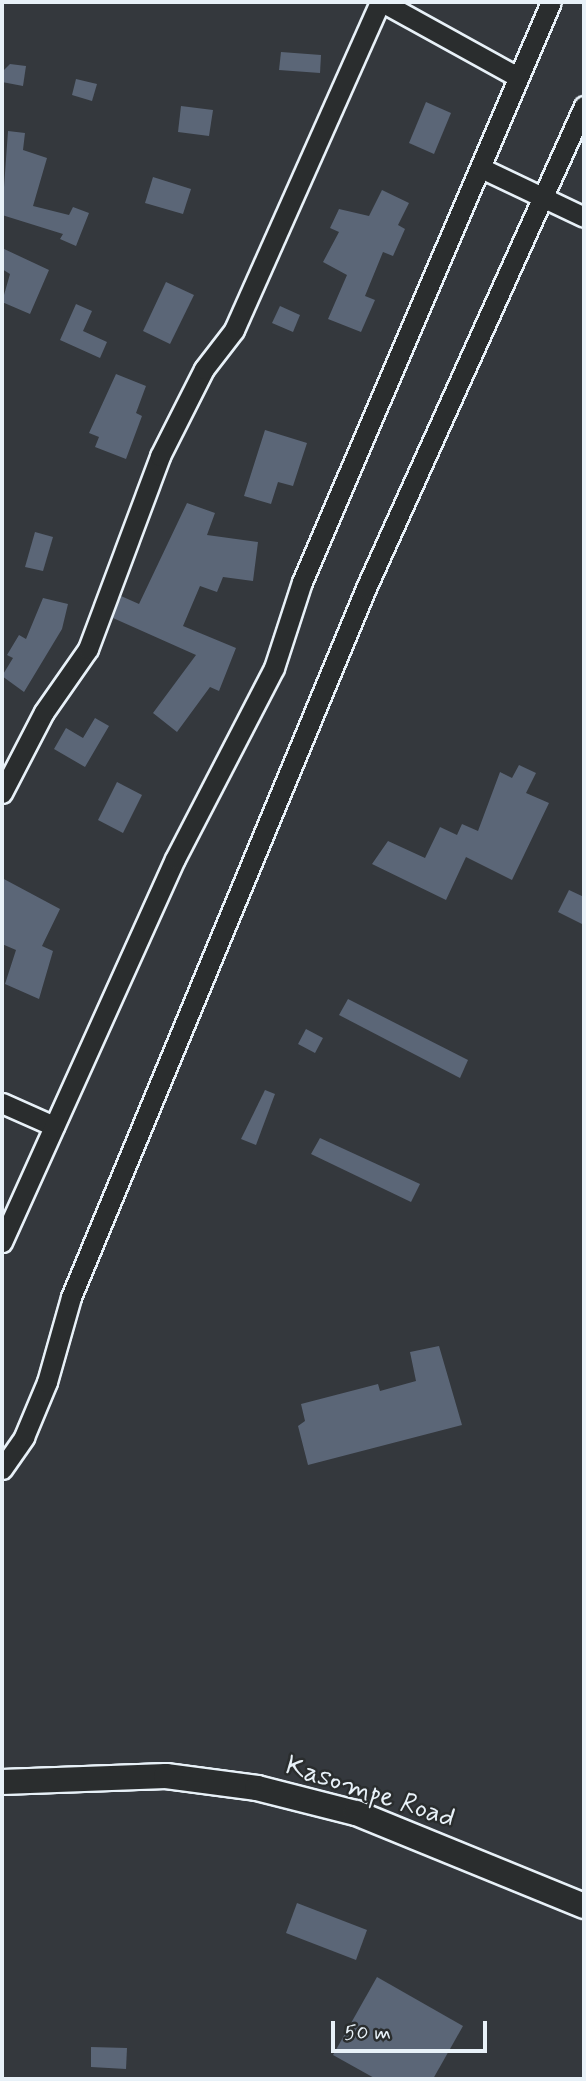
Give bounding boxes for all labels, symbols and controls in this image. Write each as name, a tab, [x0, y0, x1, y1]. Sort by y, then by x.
street label: Kasompe Road	[281, 1750, 459, 1836]
scale bar	[334, 2008, 490, 2052]
text: 50 m	[344, 2019, 391, 2047]

